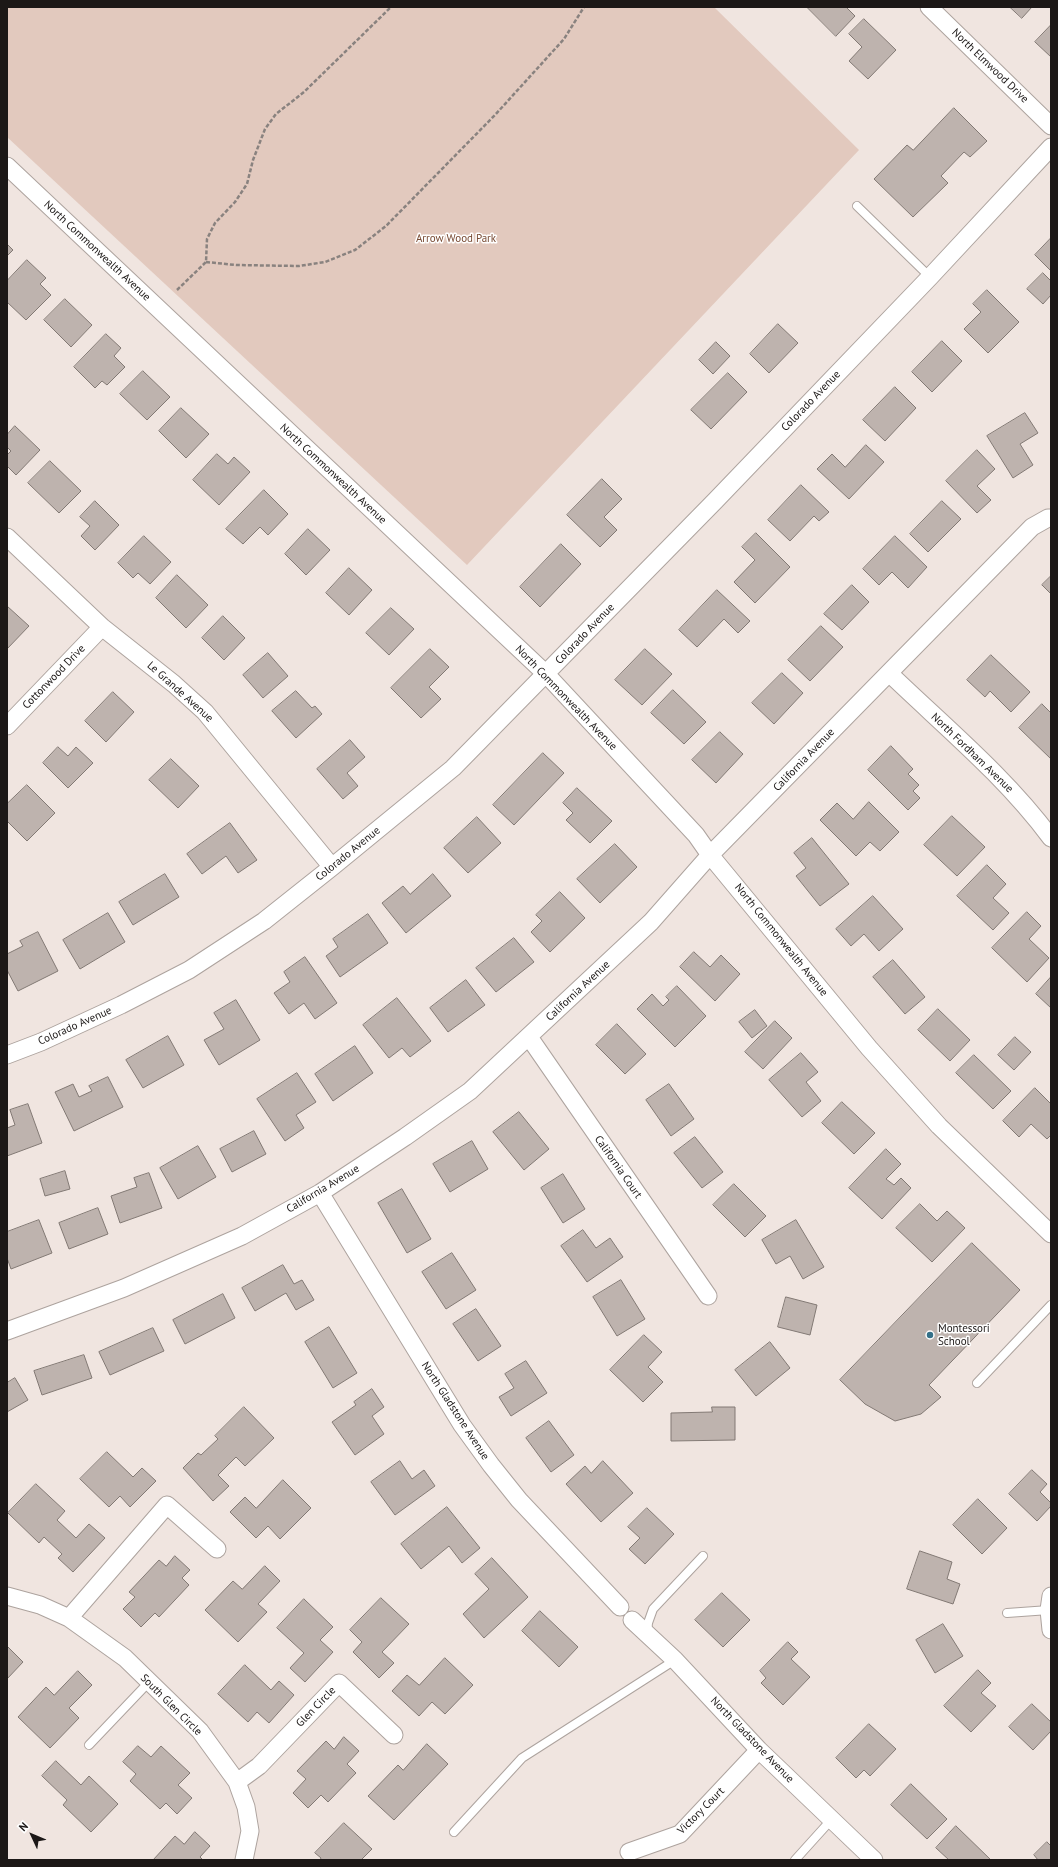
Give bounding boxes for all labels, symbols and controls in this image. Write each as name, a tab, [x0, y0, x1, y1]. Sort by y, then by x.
street label: North Elmwood Drive	[949, 26, 1031, 106]
street label: North Commonwealth Avenue	[41, 198, 153, 304]
park label: Arrow Wood Park	[416, 232, 496, 246]
street label: Colorado Avenue	[779, 368, 843, 434]
street label: North Commonwealth Avenue	[277, 421, 389, 527]
street label: Colorado Avenue	[553, 601, 617, 667]
street label: Cottonwood Drive	[20, 642, 88, 712]
street label: North Commonwealth Avenue	[512, 643, 620, 753]
street label: Le Grande Avenue	[144, 659, 216, 725]
street label: North Fordham Avenue	[928, 710, 1016, 796]
street label: California Avenue	[771, 726, 837, 794]
street label: Colorado Avenue	[313, 824, 383, 884]
street label: North Commonwealth Avenue	[732, 881, 830, 999]
street label: California Avenue	[543, 958, 613, 1024]
street label: Colorado Avenue	[36, 1004, 114, 1048]
street label: California Court	[591, 1133, 645, 1201]
street label: California Avenue	[284, 1162, 362, 1216]
place label: Montessori School	[938, 1322, 990, 1348]
marker: Montessori School	[925, 1330, 935, 1340]
street label: North Gladstone Avenue	[418, 1359, 492, 1463]
street label: South Glen Circle	[137, 1671, 205, 1739]
street label: Glen Circle	[293, 1684, 339, 1730]
street label: North Gladstone Avenue	[708, 1694, 796, 1786]
street label: Victory Court	[675, 1785, 727, 1837]
north arrow	[12, 1815, 52, 1855]
text: N	[16, 1819, 31, 1834]

